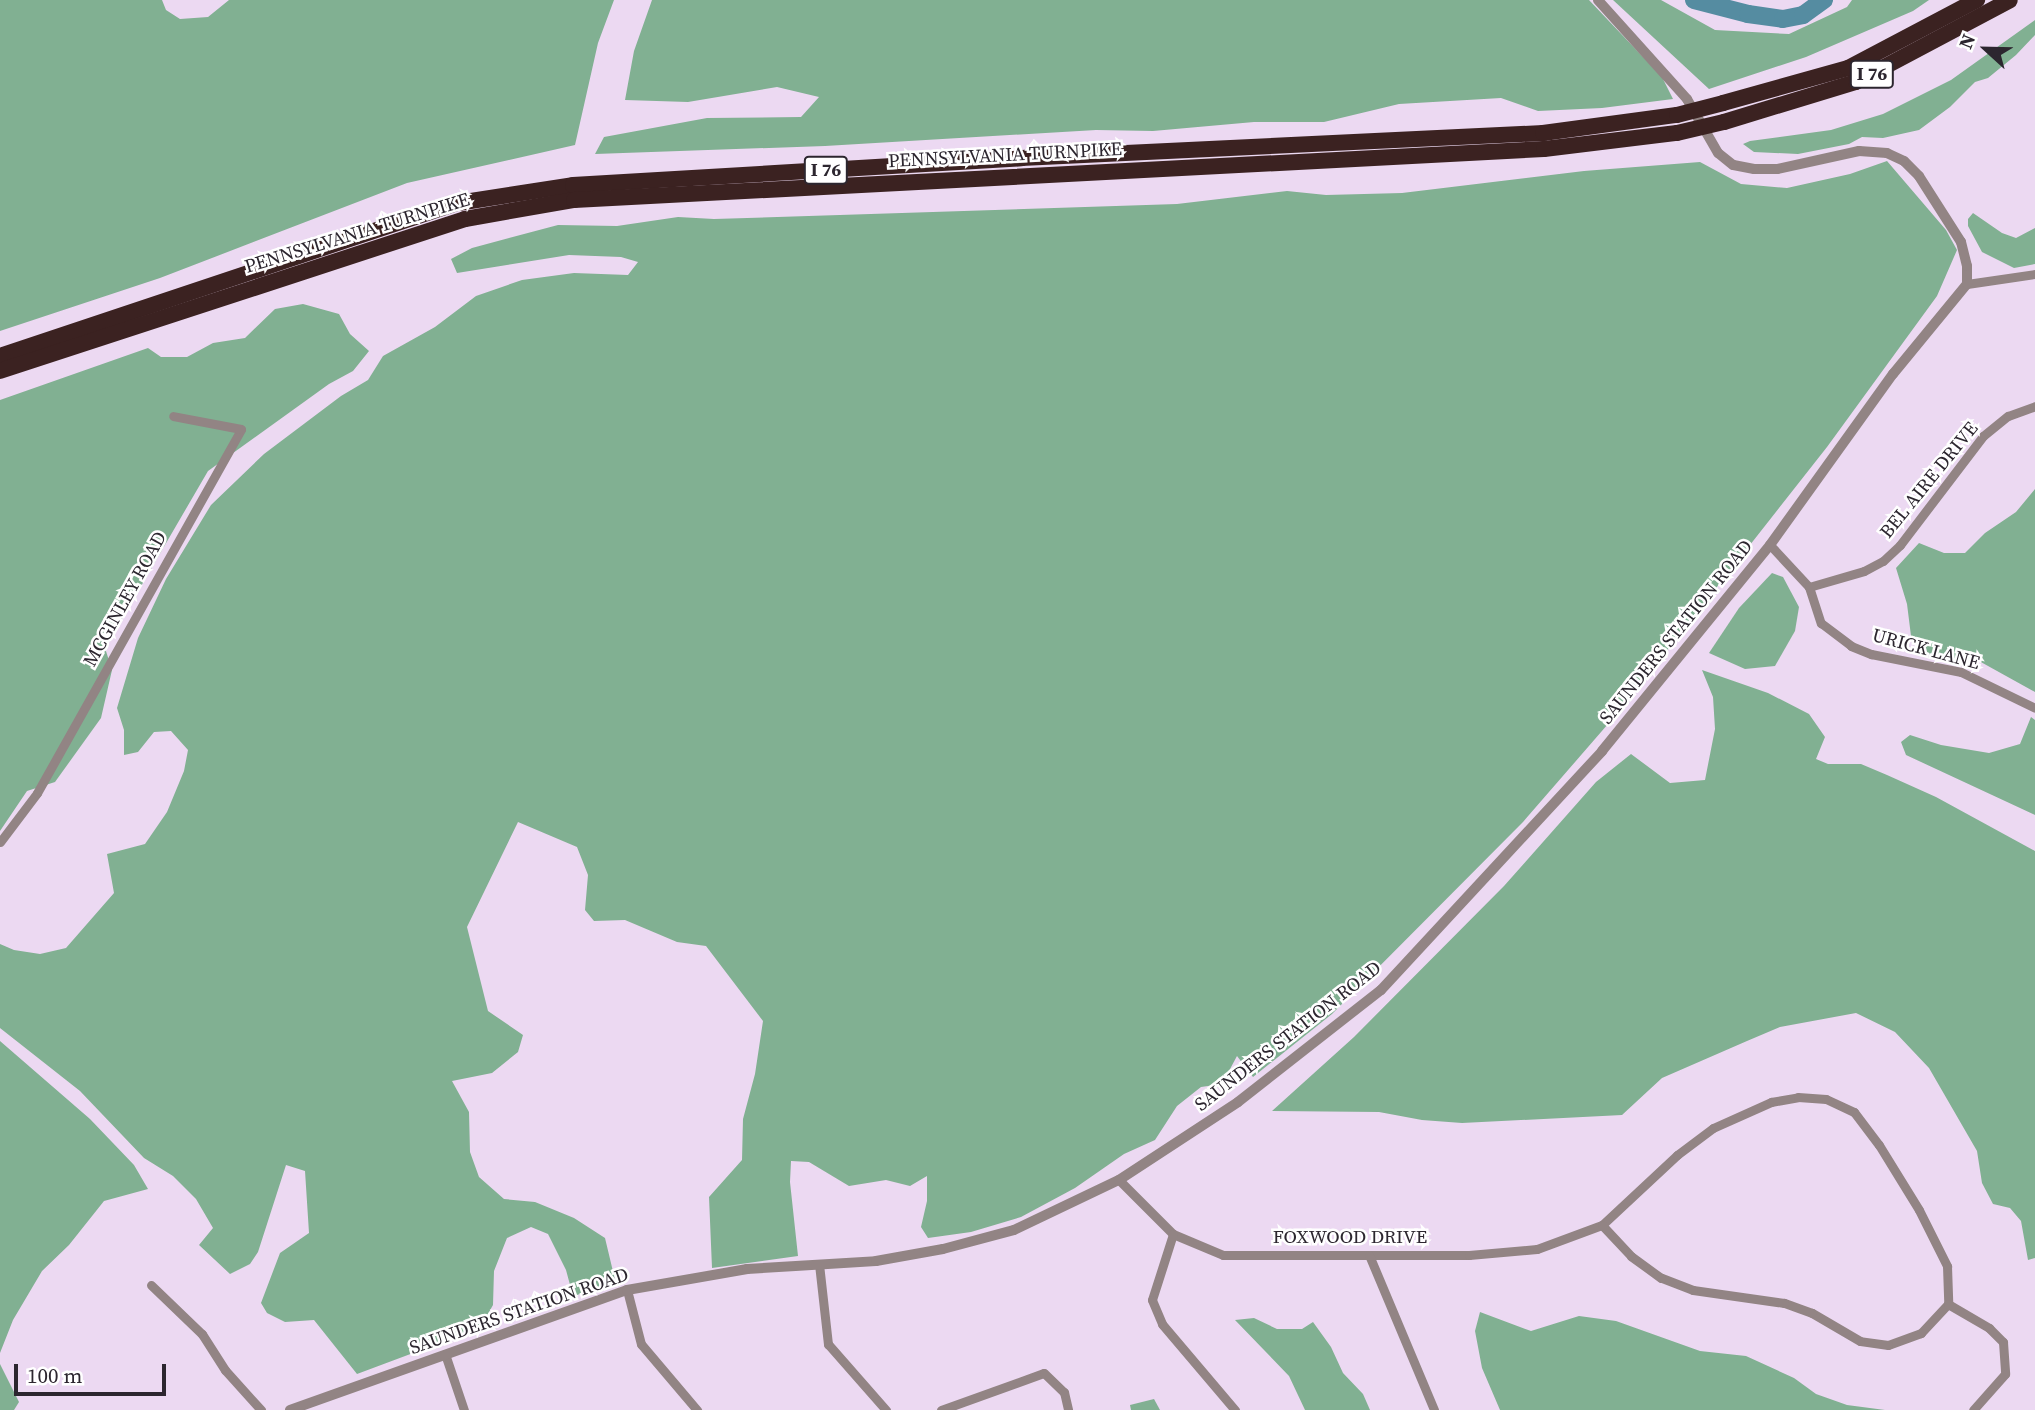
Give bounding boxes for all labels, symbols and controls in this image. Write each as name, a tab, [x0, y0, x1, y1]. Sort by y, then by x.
north arrow	[1951, 14, 2021, 84]
text: N	[1952, 30, 1981, 52]
road number: I 76	[1849, 60, 1895, 88]
street label: PENNSYLVANIA TURNPIKE	[887, 137, 1123, 173]
road number: I 76	[803, 155, 849, 184]
street label: PENNSYLVANIA TURNPIKE	[242, 188, 472, 278]
street label: BEL AIRE DRIVE	[1875, 417, 1983, 543]
street label: MCGINLEY ROAD	[78, 527, 172, 671]
street label: SAUNDERS STATION ROAD	[1595, 535, 1757, 729]
street label: URICK LANE	[1870, 624, 1982, 674]
street label: SAUNDERS STATION ROAD	[1190, 956, 1386, 1116]
street label: FOXWOOD DRIVE	[1273, 1226, 1427, 1248]
street label: SAUNDERS STATION ROAD	[406, 1263, 632, 1359]
scale bar	[18, 1350, 170, 1394]
text: 100 m	[27, 1361, 82, 1390]

